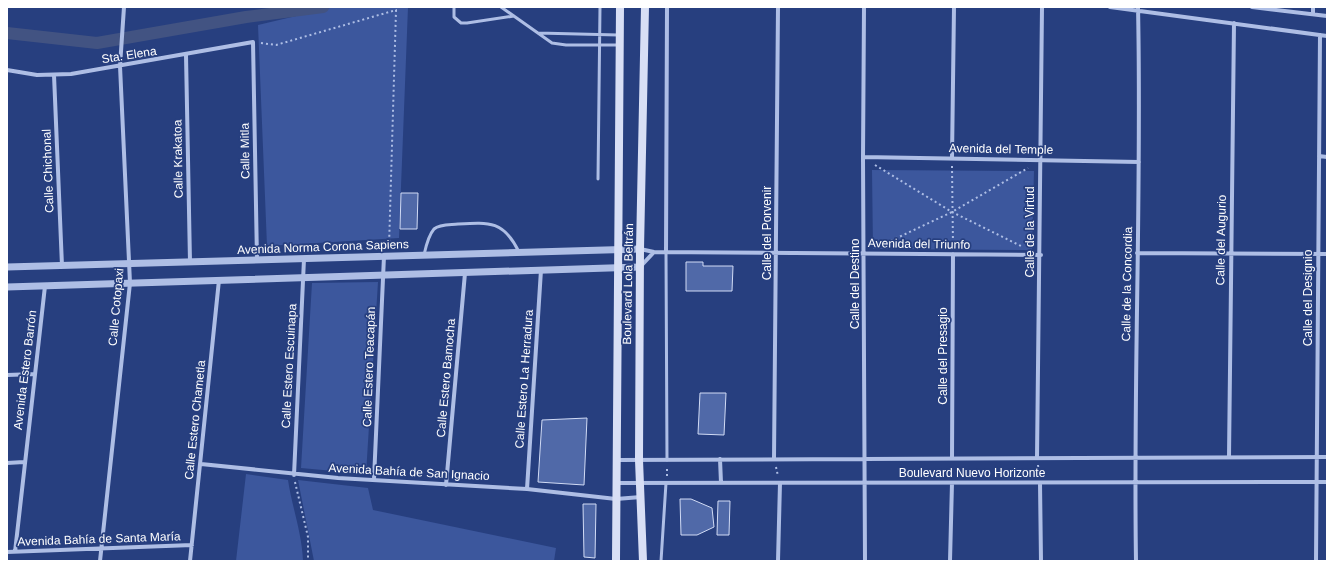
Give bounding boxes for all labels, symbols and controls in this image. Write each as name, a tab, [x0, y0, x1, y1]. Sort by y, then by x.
street label: Sta. Elena	[101, 44, 158, 66]
street label: Calle Krakatoa	[170, 119, 186, 198]
street label: Calle Mitla	[238, 123, 252, 179]
street label: Calle Chichonal	[40, 129, 56, 213]
street label: Avenida del Temple	[949, 141, 1054, 157]
street label: Calle del Porvenir	[760, 186, 774, 280]
street label: Calle de la Virtud	[1023, 186, 1037, 278]
street label: Calle del Augurio	[1213, 194, 1229, 285]
street label: Boulevard Lola Beltrán	[620, 223, 636, 345]
street label: Calle de la Concordia	[1119, 226, 1135, 341]
street label: Avenida del Triunfo	[868, 236, 971, 252]
street label: Avenida Norma Corona Sapiens	[237, 237, 409, 257]
street label: Calle del Destino	[848, 238, 862, 329]
street label: Calle del Designio	[1301, 249, 1315, 346]
street label: Calle Cotopaxi	[106, 268, 126, 346]
street label: Calle Estero Escuinapa	[279, 303, 299, 429]
street label: Calle Estero Teacapán	[360, 307, 378, 427]
street label: Calle del Presagio	[936, 307, 950, 405]
street label: Avenida Estero Barrón	[11, 309, 39, 431]
street label: Calle Estero La Herradura	[512, 309, 536, 449]
street label: Calle Estero Bamocha	[434, 318, 458, 438]
street label: Calle Estero Chametla	[182, 359, 208, 480]
street label: Avenida Bahía de San Ignacio	[328, 461, 490, 483]
street label: Boulevard Nuevo Horizonte	[899, 466, 1046, 480]
street label: Avenida Bahía de Santa María	[17, 529, 181, 549]

